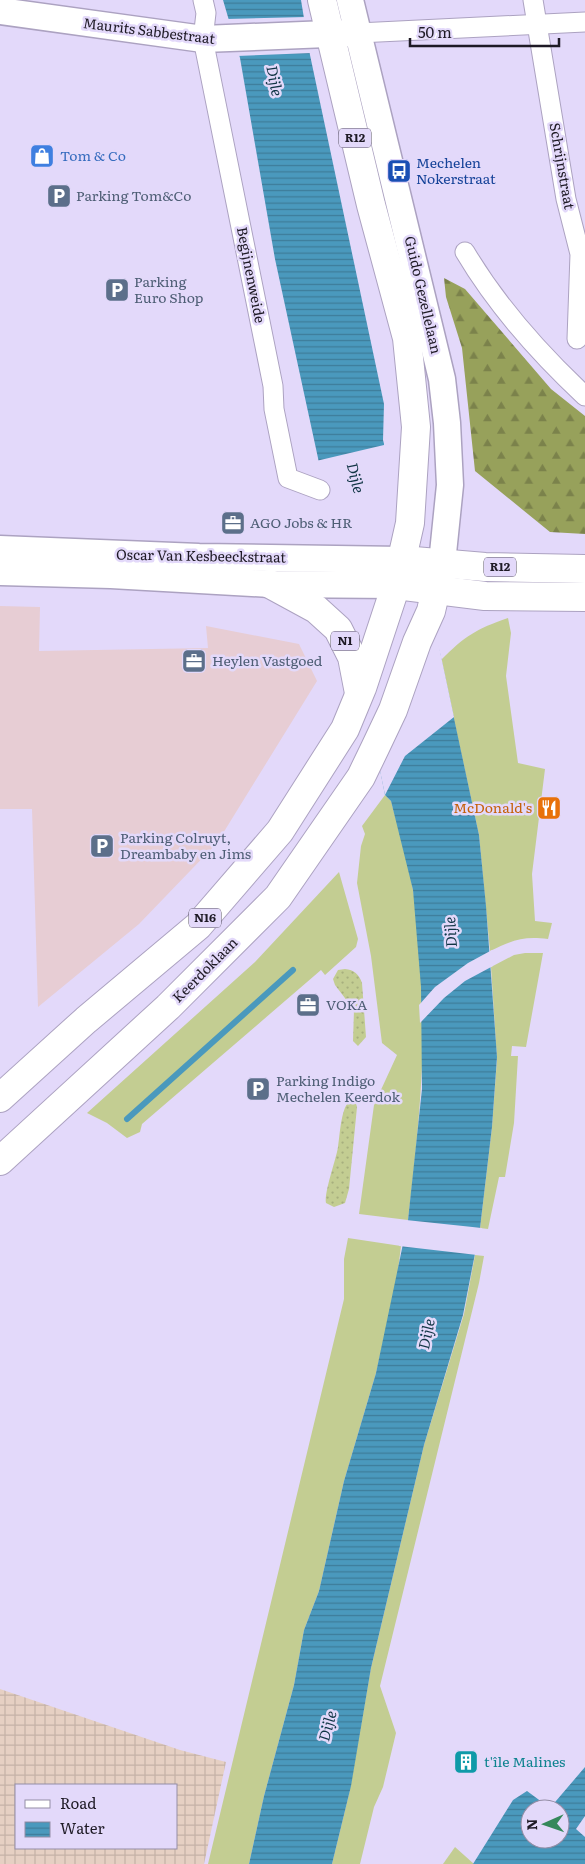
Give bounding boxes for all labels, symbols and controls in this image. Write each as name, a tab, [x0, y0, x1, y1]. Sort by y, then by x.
street label: Maurits Sabbestraat	[82, 12, 217, 48]
scale bar	[410, 15, 559, 47]
text: 50 m	[418, 20, 452, 43]
water label: Dijle	[261, 63, 290, 98]
street label: Schrijnstraat	[546, 121, 580, 211]
road number: R12	[339, 128, 371, 148]
shop icon: Tom & Co	[29, 143, 55, 169]
place label: Tom & Co	[60, 145, 126, 165]
place label: Mechelen Nokerstraat	[416, 152, 496, 188]
bus stop icon: Mechelen Nokerstraat	[386, 158, 412, 184]
parking icon: Parking Tom&Co	[46, 183, 72, 209]
place label: Parking Tom&Co	[76, 185, 192, 205]
street label: Begijnenweide	[233, 225, 271, 325]
street label: Guido Gezellelaan	[401, 234, 447, 356]
place label: Parking Euro Shop	[134, 271, 203, 307]
parking icon: Parking Euro Shop	[104, 277, 130, 303]
water label: Dijle	[342, 460, 371, 495]
office icon: AGO Jobs & HR	[220, 510, 246, 536]
place label: AGO Jobs & HR	[250, 512, 352, 532]
street label: Oscar Van Kesbeeckstraat	[116, 544, 286, 566]
road number: R12	[484, 558, 516, 576]
road number: N1	[331, 631, 359, 650]
office icon: Heylen Vastgoed	[181, 648, 207, 674]
place label: Heylen Vastgoed	[212, 650, 323, 670]
restaurant icon: McDonald's	[536, 795, 562, 821]
place label: McDonald's	[453, 797, 532, 817]
place label: Parking Colruyt, Dreambaby en Jims	[120, 827, 251, 863]
parking icon: Parking Colruyt, Dreambaby en Jims	[89, 833, 115, 859]
road number: N16	[189, 908, 221, 928]
water label: Dijle	[437, 916, 462, 948]
street label: Keerdoklaan	[167, 932, 241, 1006]
office icon: VOKA	[295, 992, 321, 1018]
place label: VOKA	[326, 994, 368, 1014]
place label: Parking Indigo Mechelen Keerdok	[276, 1070, 400, 1106]
parking icon: Parking Indigo Mechelen Keerdok	[245, 1076, 271, 1102]
water label: Dijle	[411, 1316, 440, 1351]
water label: Dijle	[311, 1708, 342, 1744]
building icon: t'île Malines	[453, 1749, 479, 1775]
place label: t'île Malines	[484, 1751, 565, 1771]
legend	[15, 1784, 178, 1849]
text: Road	[60, 1791, 96, 1814]
north arrow	[520, 1799, 570, 1849]
text: Water	[60, 1816, 105, 1839]
text: N	[521, 1818, 541, 1831]

